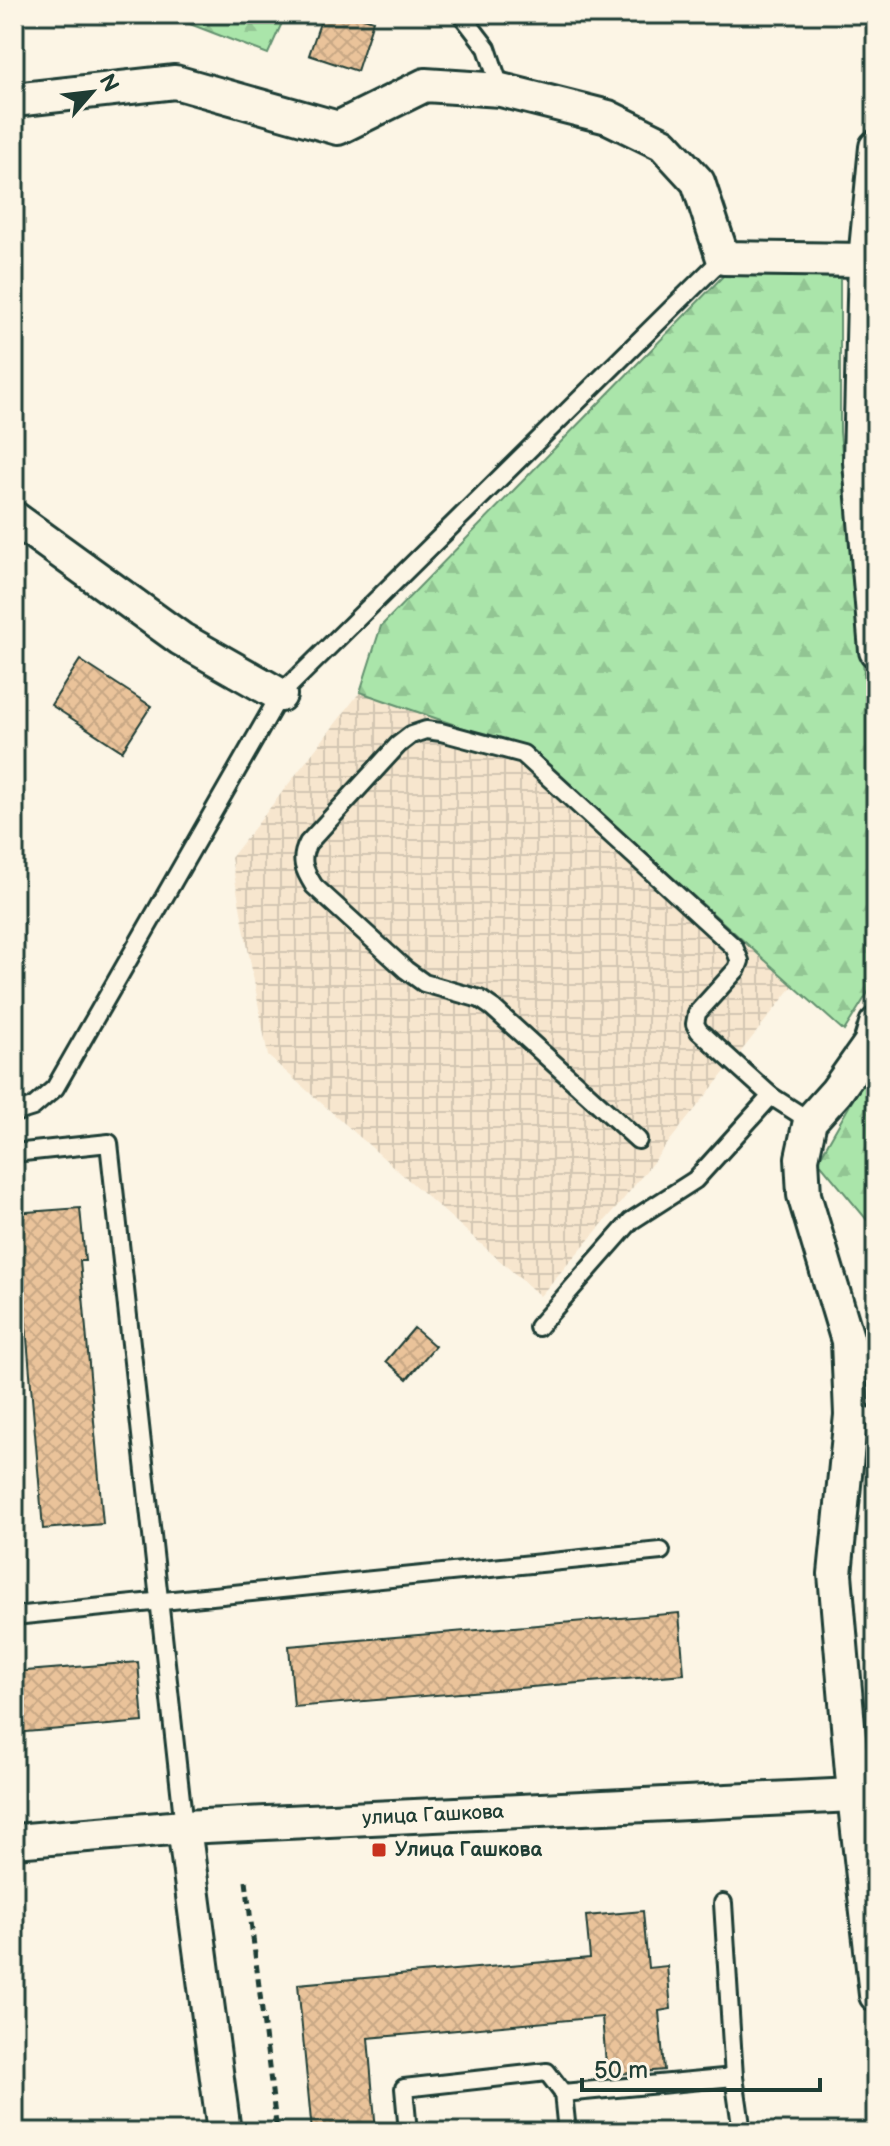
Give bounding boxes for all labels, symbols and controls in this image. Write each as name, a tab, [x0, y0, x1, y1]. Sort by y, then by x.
north arrow	[52, 52, 132, 132]
text: N	[93, 70, 124, 97]
street label: улица Гашкова	[362, 1800, 505, 1830]
place label: Улица Гашкова	[395, 1838, 542, 1862]
marker: Улица Гашкова	[370, 1841, 388, 1859]
scale bar	[582, 2042, 820, 2092]
text: 50 m	[594, 2056, 648, 2085]

